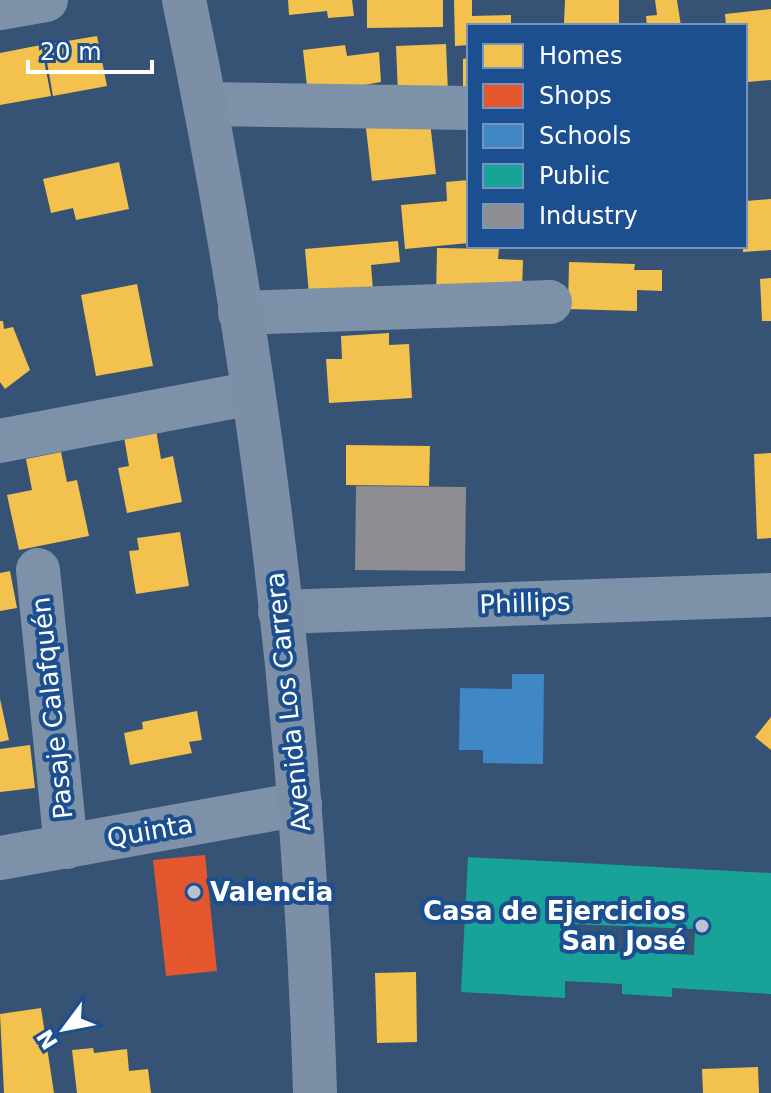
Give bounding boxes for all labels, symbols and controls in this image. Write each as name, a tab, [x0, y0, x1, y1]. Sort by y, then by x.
scale bar	[28, 24, 152, 74]
legend	[467, 24, 747, 248]
text: 20 m	[40, 38, 102, 66]
text: Homes	[539, 42, 622, 70]
text: Shops	[539, 82, 612, 110]
text: Schools	[539, 122, 631, 150]
text: Public	[539, 162, 610, 190]
text: Industry	[539, 202, 638, 230]
street label: Avenida Los Carrera	[259, 571, 317, 833]
street label: Phillips	[479, 586, 571, 620]
street label: Pasaje Calafquén	[25, 595, 79, 821]
street label: Quinta	[105, 809, 195, 853]
place label: Valencia	[210, 877, 333, 907]
marker: Valencia	[185, 883, 203, 901]
place label: Casa de Ejercicios San José	[423, 896, 686, 956]
marker: Casa de Ejercicios San José	[693, 917, 711, 935]
north arrow	[24, 989, 104, 1069]
text: N	[32, 1025, 63, 1054]

